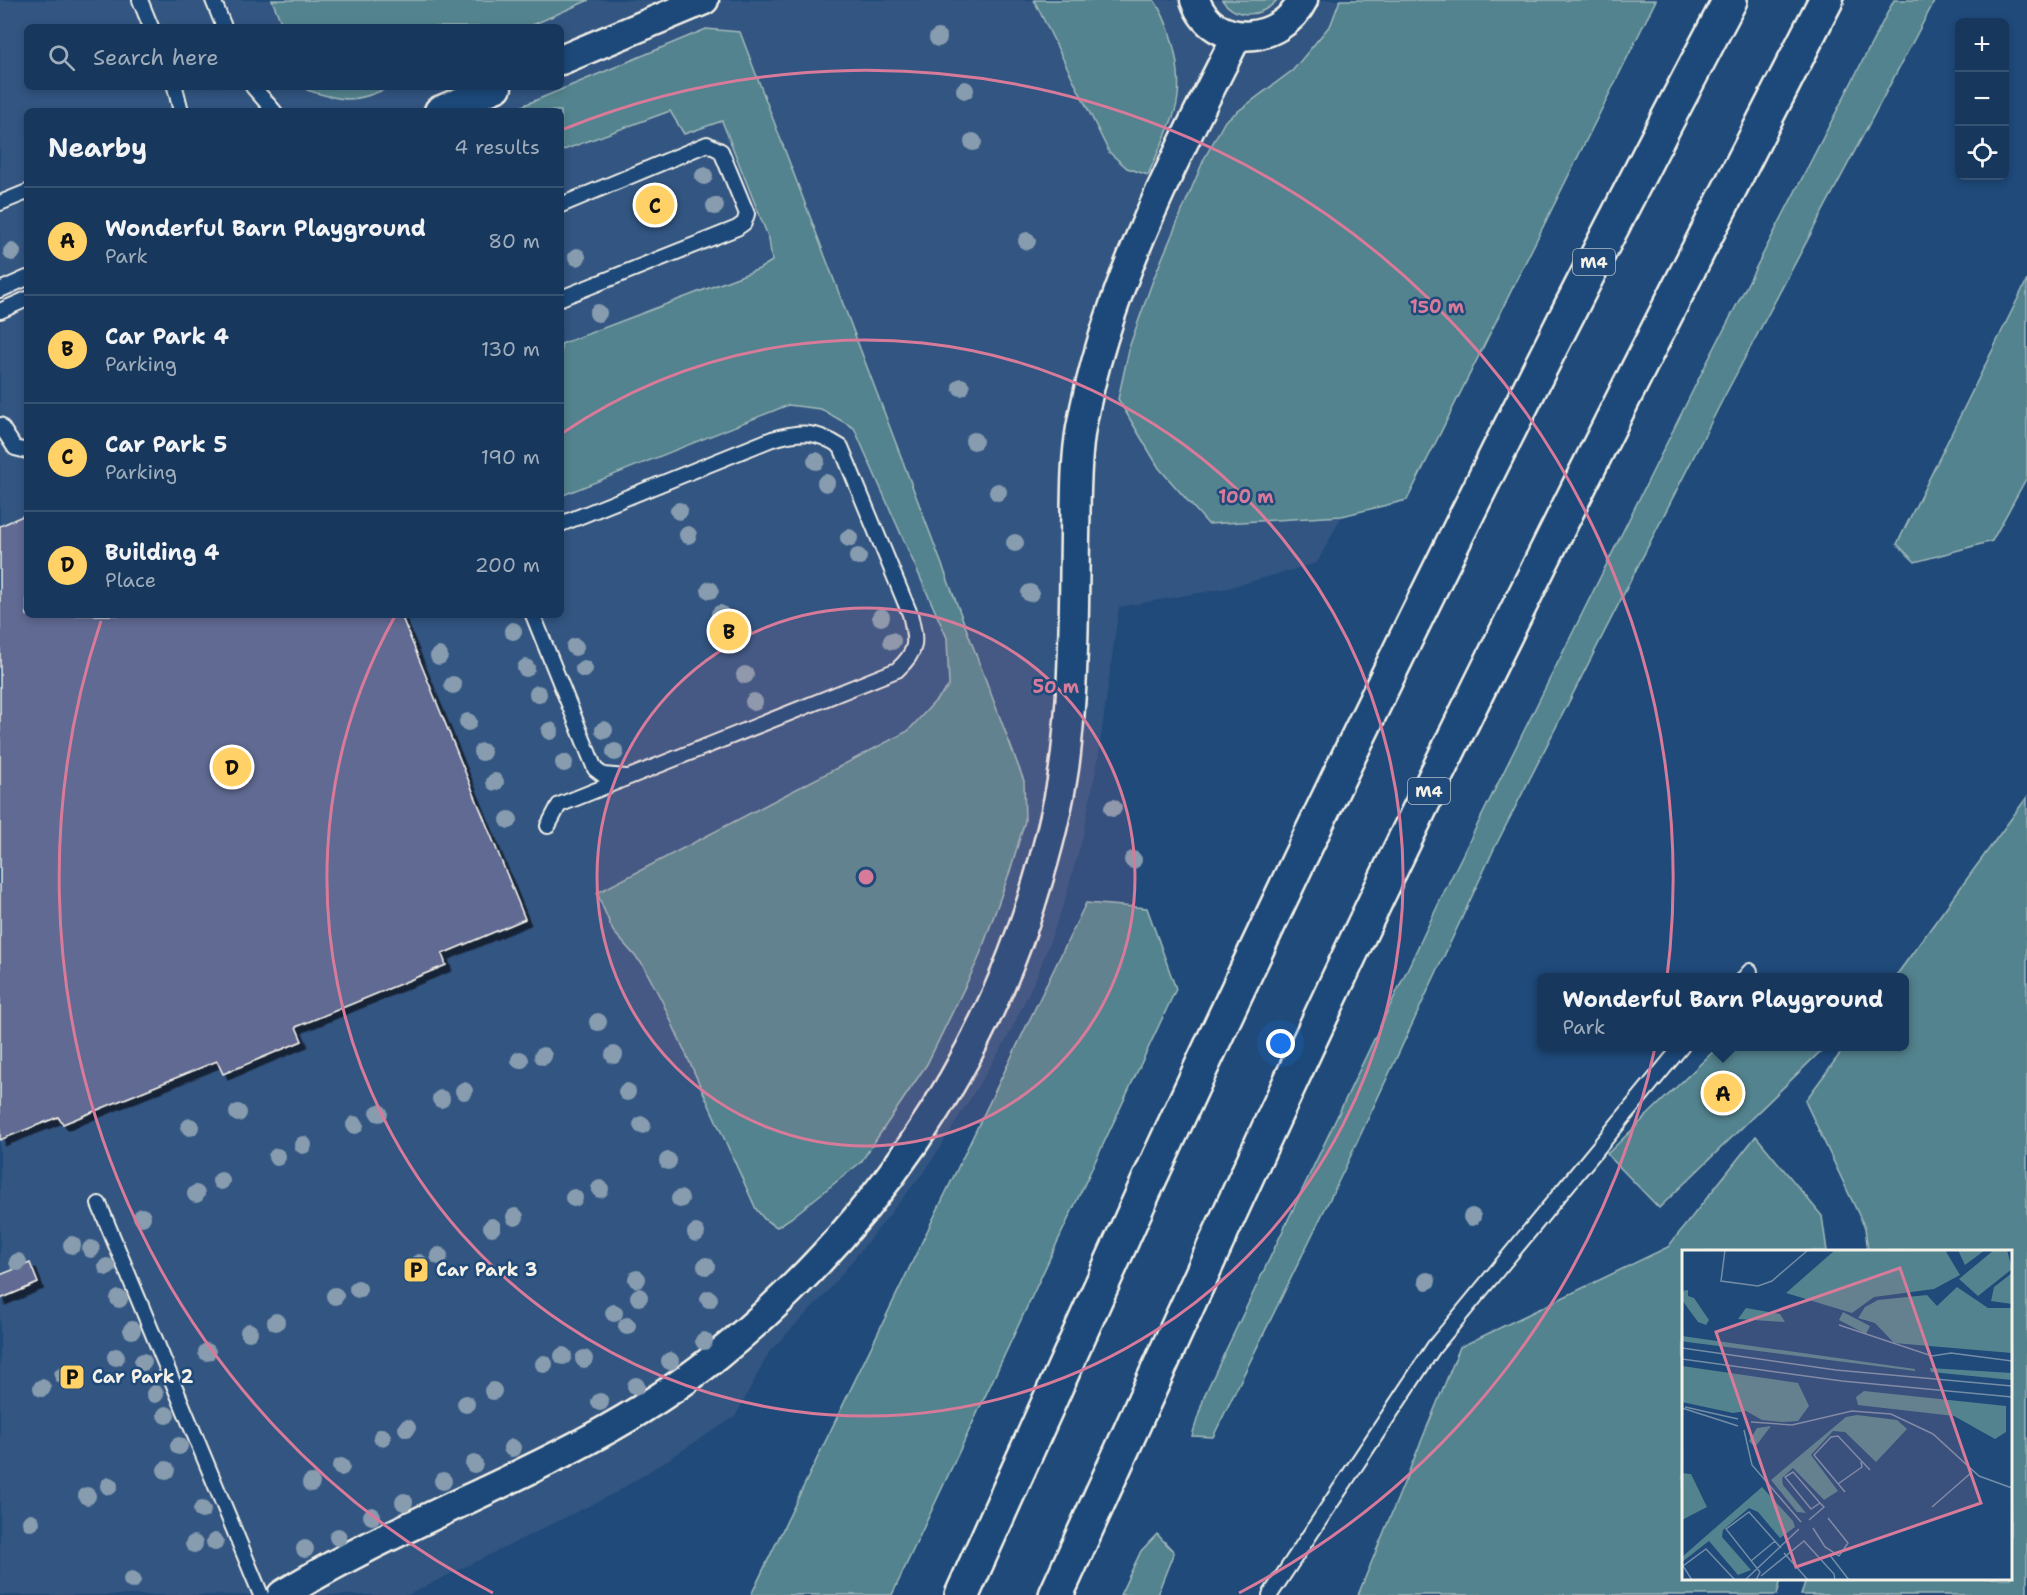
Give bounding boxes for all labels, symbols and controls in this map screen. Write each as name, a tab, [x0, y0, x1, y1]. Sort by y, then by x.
map controls	[1955, 18, 2009, 180]
button: +	[1955, 18, 2009, 72]
search box	[24, 24, 564, 90]
icon: search	[45, 41, 78, 74]
text: Search here	[93, 43, 219, 72]
button: −	[1955, 72, 2009, 126]
button: locate	[1955, 126, 2009, 180]
text: Nearby	[48, 130, 147, 165]
text: 4 results	[454, 134, 540, 160]
pin: C	[636, 182, 674, 228]
text: Wonderful Barn Playground	[105, 214, 426, 243]
text: A	[60, 228, 75, 254]
text: 80 m	[488, 228, 540, 254]
text: Park	[105, 243, 148, 269]
road number: M4	[1573, 249, 1615, 275]
text: 150 m	[1410, 295, 1465, 319]
text: Car Park 4	[105, 322, 229, 351]
text: B	[61, 336, 74, 362]
text: 130 m	[481, 336, 540, 362]
text: Parking	[105, 351, 177, 377]
text: Car Park 5	[105, 430, 227, 459]
text: C	[61, 444, 74, 470]
text: 190 m	[481, 444, 540, 470]
text: Parking	[105, 459, 177, 485]
text: 100 m	[1218, 485, 1274, 509]
text: Building 4	[105, 538, 219, 567]
text: D	[60, 552, 75, 578]
text: 200 m	[475, 552, 540, 578]
text: Place	[105, 567, 156, 593]
pin: B	[710, 608, 748, 654]
text: 50 m	[1033, 675, 1080, 699]
pin: D	[212, 744, 252, 789]
road number: M4	[1408, 778, 1450, 804]
centre of rings	[856, 867, 876, 887]
popup	[1537, 973, 1909, 1051]
text: Wonderful Barn Playground	[1562, 985, 1884, 1014]
text: Park	[1562, 1014, 1605, 1040]
your location	[1266, 1029, 1295, 1058]
pin: A	[1704, 1070, 1742, 1116]
inset map	[1682, 1250, 2012, 1580]
parking icon: Car Park 3	[401, 1255, 431, 1285]
place label: Car Park 3	[436, 1258, 537, 1282]
parking icon: Car Park 2	[57, 1362, 87, 1392]
place label: Car Park 2	[92, 1365, 194, 1389]

